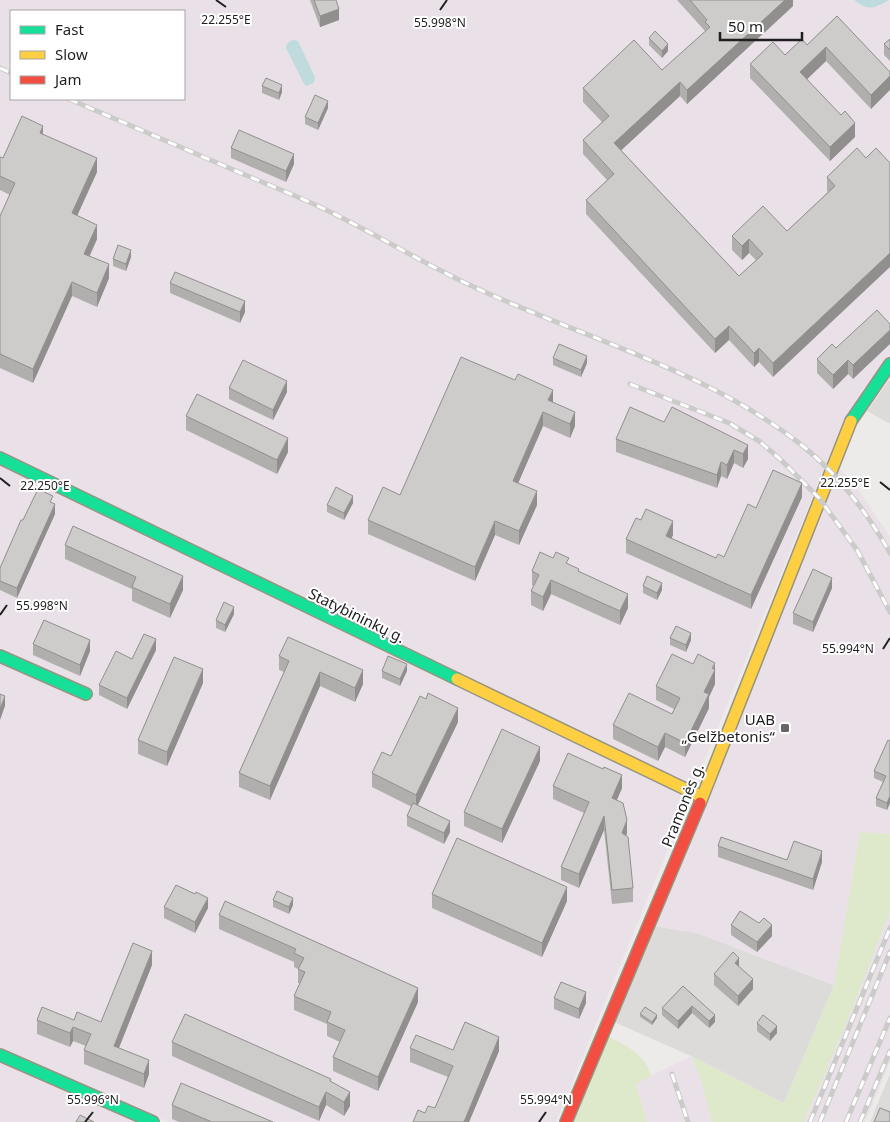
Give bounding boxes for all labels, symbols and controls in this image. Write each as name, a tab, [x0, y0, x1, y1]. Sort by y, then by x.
legend	[10, 10, 185, 100]
scale bar	[720, 10, 802, 42]
text: 22.255°E	[201, 11, 251, 28]
text: 55.998°N	[414, 14, 466, 31]
text: 50 m	[728, 16, 763, 36]
text: Fast	[55, 19, 84, 39]
text: Slow	[55, 44, 88, 64]
text: Jam	[53, 69, 82, 89]
text: 22.255°E	[820, 474, 870, 491]
text: 22.250°E	[20, 477, 70, 494]
street label: Statybininkų g.	[305, 583, 409, 647]
text: 55.998°N	[16, 597, 68, 614]
text: 55.994°N	[822, 640, 874, 657]
place label: UAB „Gelžbetonis“	[681, 709, 776, 746]
marker: UAB „Gelžbetonis“	[779, 722, 791, 734]
street label: Pramonės g.	[656, 760, 708, 850]
text: 55.996°N	[67, 1091, 119, 1108]
text: 55.994°N	[520, 1091, 572, 1108]

